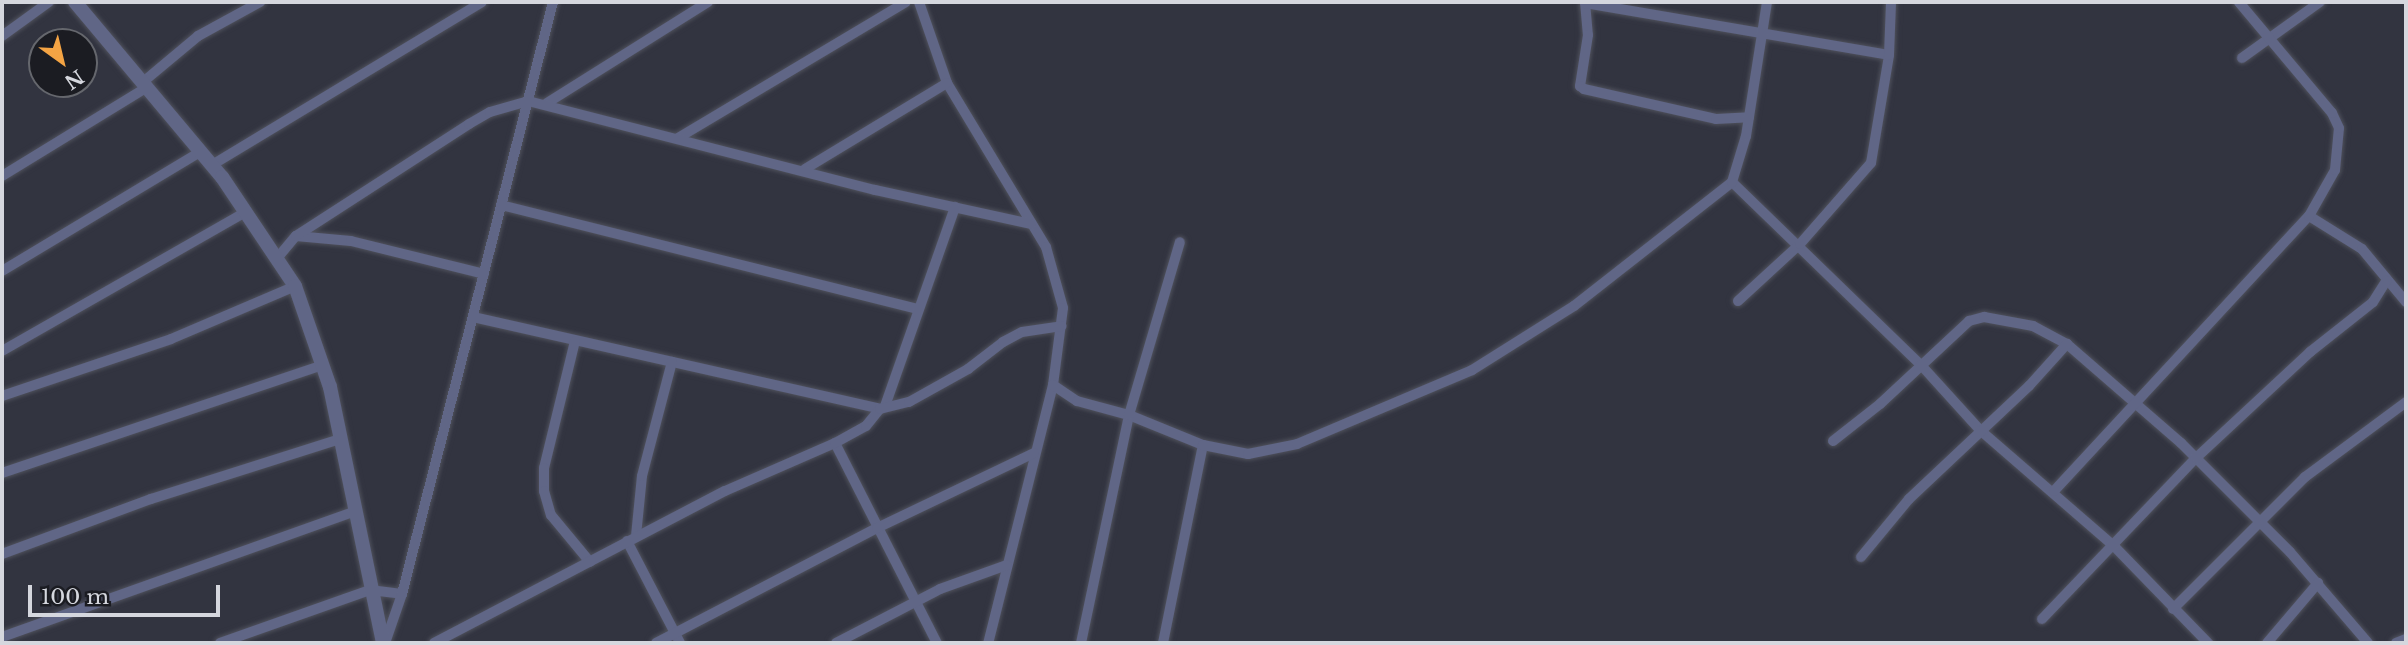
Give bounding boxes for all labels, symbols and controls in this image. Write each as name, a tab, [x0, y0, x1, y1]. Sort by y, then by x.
north arrow	[28, 28, 98, 98]
text: N	[60, 65, 88, 94]
scale bar	[32, 572, 224, 616]
text: 100 m	[41, 584, 109, 610]

